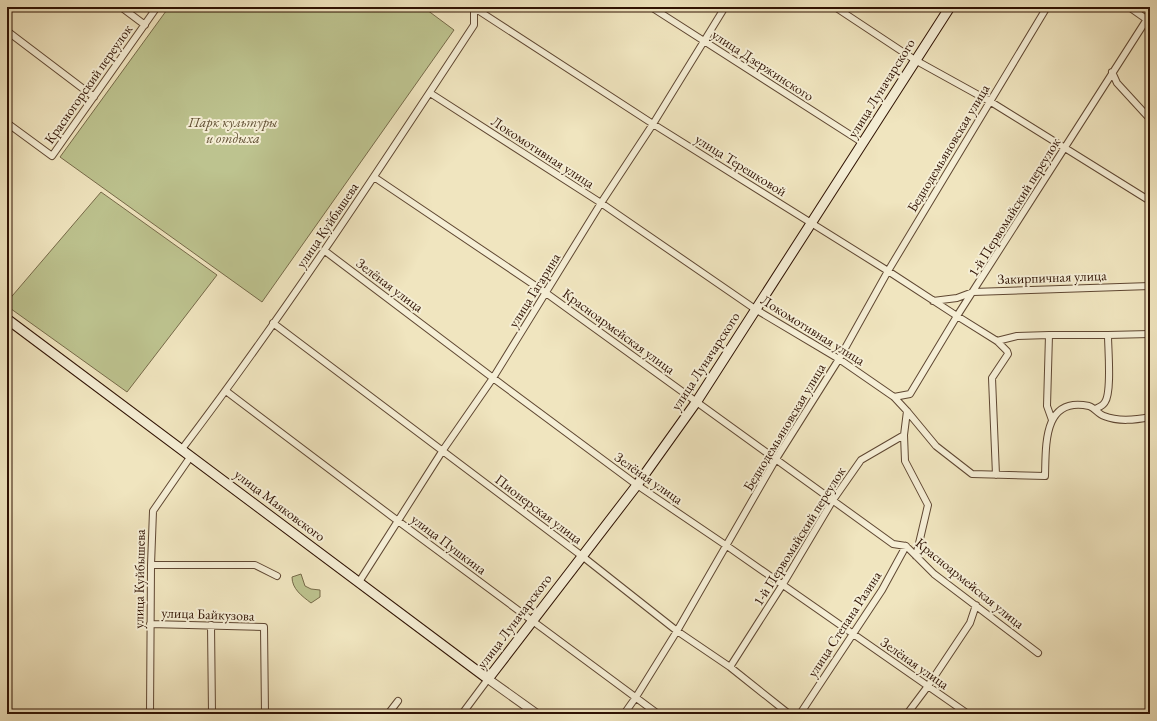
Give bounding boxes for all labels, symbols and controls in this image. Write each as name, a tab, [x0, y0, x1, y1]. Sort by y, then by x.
street label: Красногорский переулок	[40, 21, 136, 147]
street label: улица Дзержинского	[708, 25, 818, 105]
street label: улица Луначарского	[843, 35, 919, 141]
street label: Беднодемьяновская улица	[903, 80, 993, 215]
street label: Локомотивная улица	[488, 112, 598, 192]
park label: Парк культуры и отдыха	[187, 113, 278, 147]
street label: улица Терешковой	[692, 130, 791, 201]
street label: 1-й Первомайский переулок	[964, 134, 1064, 280]
street label: улица Куйбышева	[292, 178, 363, 271]
street label: улица Гагарина	[504, 249, 564, 331]
street label: Зелёная улица	[353, 254, 427, 316]
street label: Закирпичная улица	[997, 266, 1107, 288]
street label: Красноармейская улица	[559, 284, 679, 378]
street label: Локомотивная улица	[758, 291, 869, 370]
street label: улица Луначарского	[666, 308, 744, 414]
street label: Беднодемьяновская улица	[739, 359, 829, 494]
street label: Зелёная улица	[611, 448, 687, 508]
street label: 1-й Первомайский переулок	[749, 463, 849, 609]
street label: улица Маяковского	[231, 465, 329, 545]
street label: Пионерская улица	[492, 470, 587, 548]
street label: улица Пушкина	[408, 510, 491, 578]
street label: улица Куйбышева	[129, 529, 149, 629]
street label: Красноармейская улица	[912, 534, 1028, 633]
street label: улица Степана Разина	[803, 567, 885, 680]
street label: улица Луначарского	[473, 570, 556, 672]
street label: улица Байкузова	[161, 603, 255, 625]
street label: Зелёная улица	[877, 633, 953, 693]

